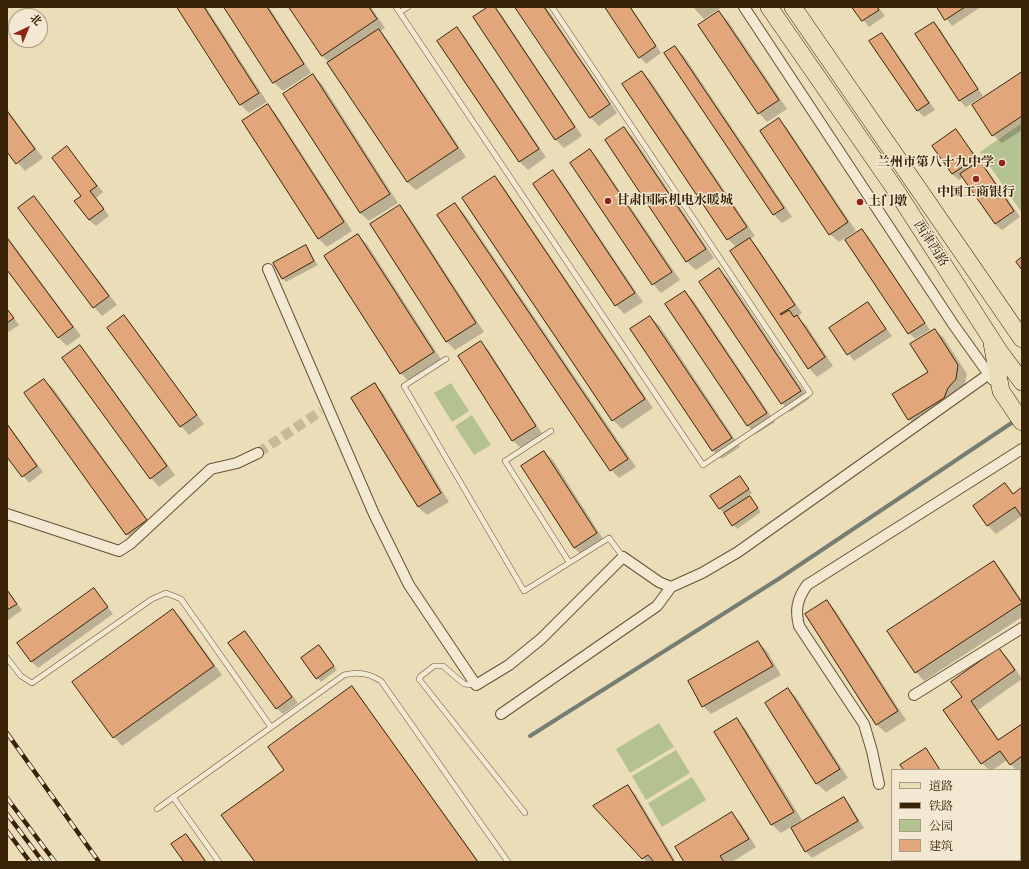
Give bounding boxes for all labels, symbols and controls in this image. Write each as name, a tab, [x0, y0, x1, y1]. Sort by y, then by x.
north arrow	[8, 8, 48, 48]
text: 北	[28, 11, 44, 28]
place label: 兰州市第八十九中学	[877, 155, 994, 171]
marker: 兰州市第八十九中学	[997, 158, 1007, 168]
marker: 中国工商银行	[971, 174, 981, 184]
place label: 中国工商银行	[937, 185, 1015, 201]
place label: 甘肃国际机电水暖城	[616, 193, 733, 209]
place label: 土门墩	[868, 194, 907, 210]
marker: 甘肃国际机电水暖城	[603, 196, 613, 206]
marker: 土门墩	[855, 197, 865, 207]
street label: 西津西路	[909, 218, 951, 270]
legend	[891, 769, 1021, 861]
text: 道路	[929, 779, 953, 794]
text: 铁路	[929, 799, 953, 814]
text: 公园	[929, 819, 953, 834]
text: 建筑	[929, 839, 953, 854]

